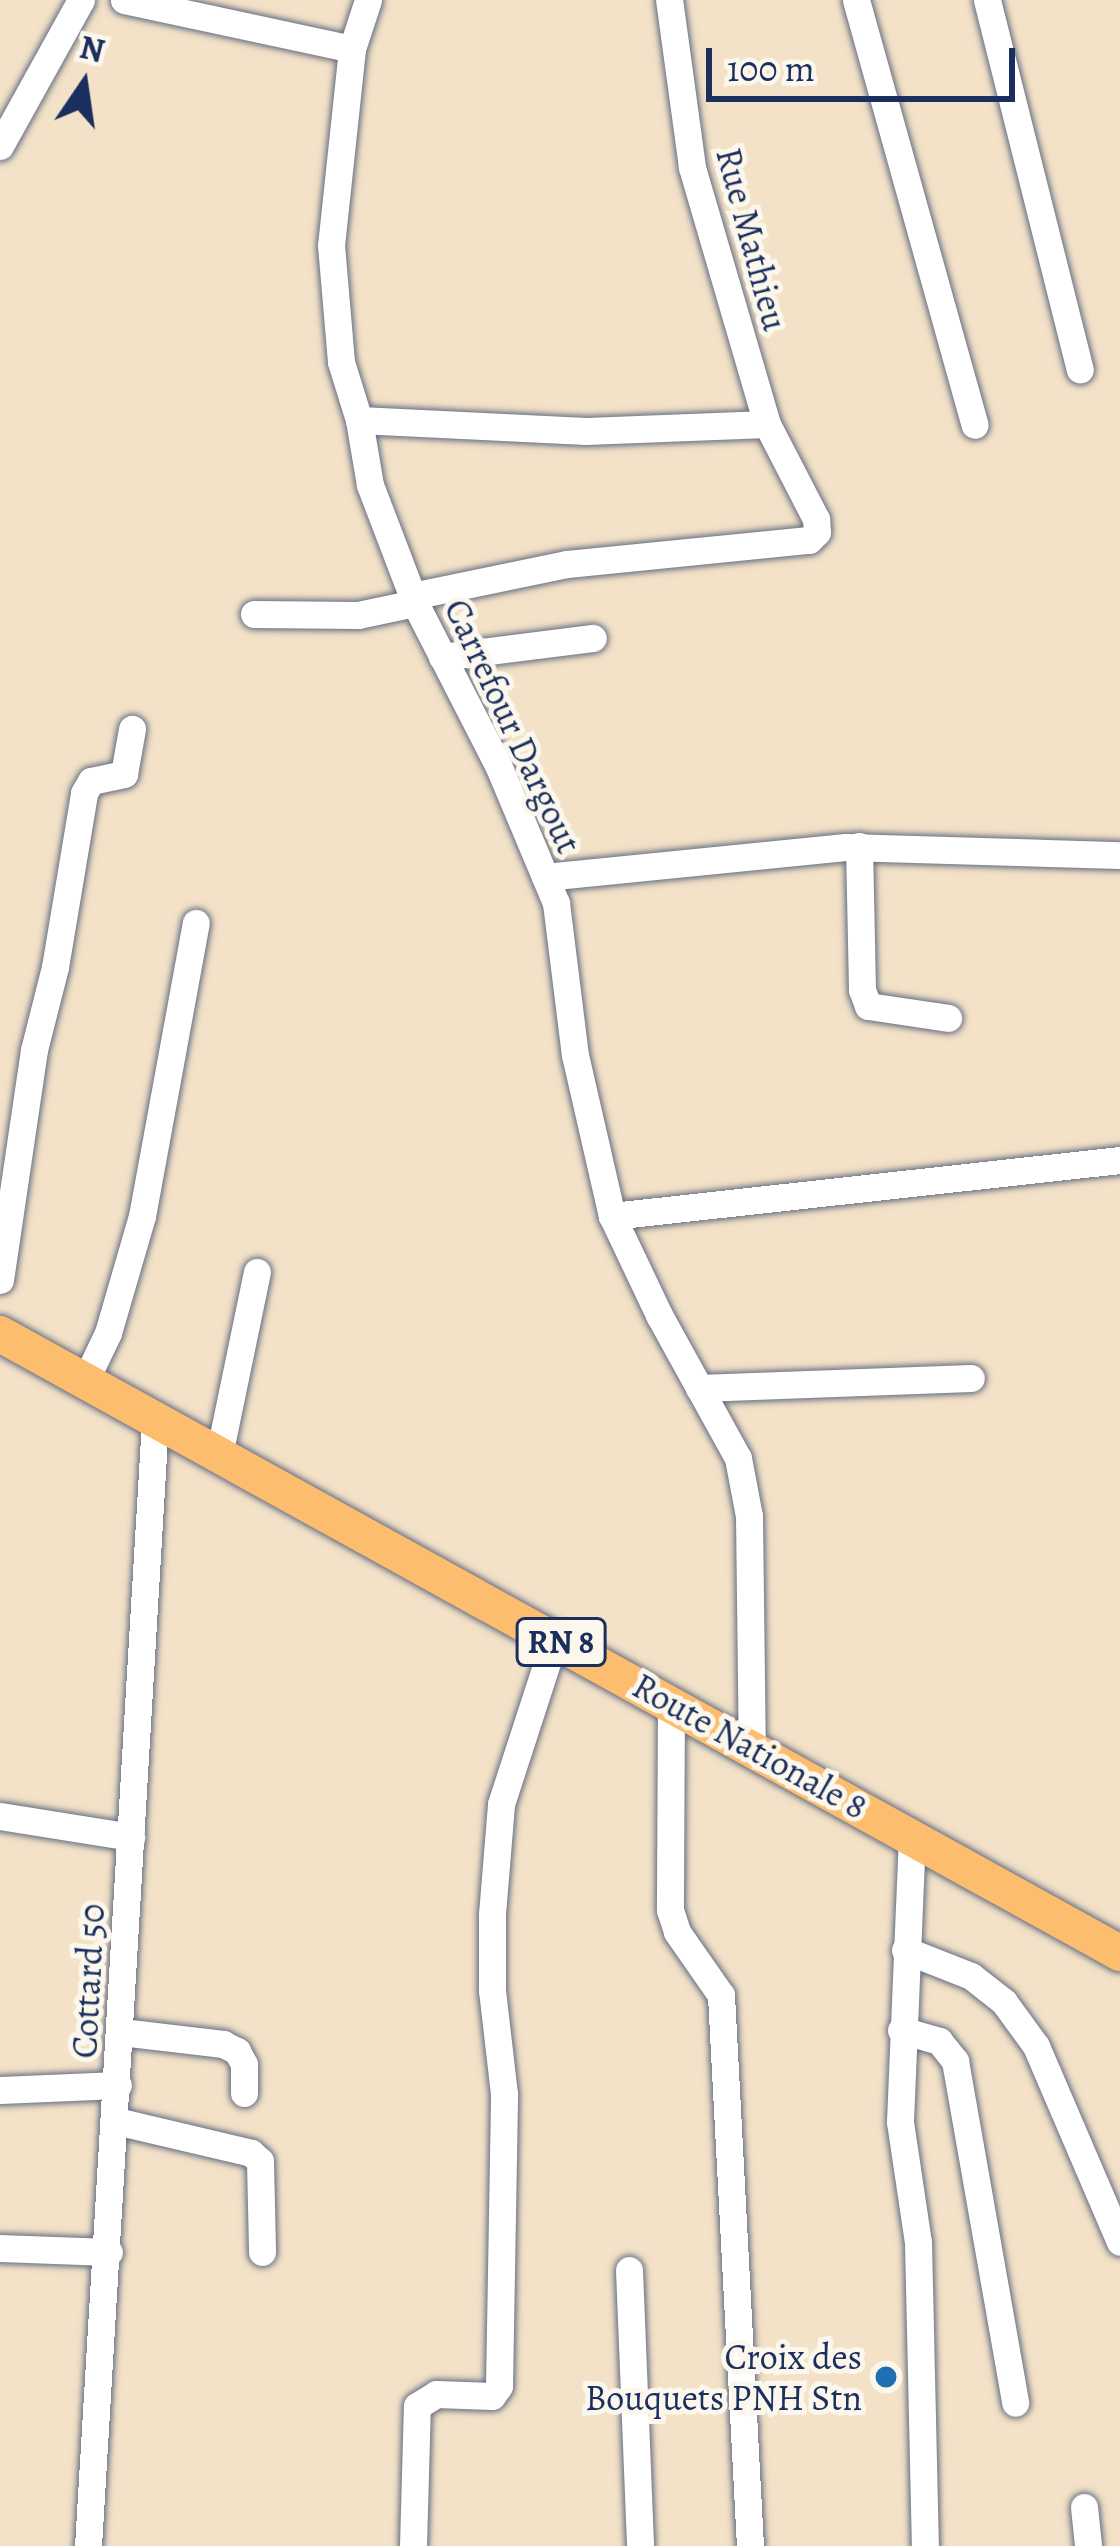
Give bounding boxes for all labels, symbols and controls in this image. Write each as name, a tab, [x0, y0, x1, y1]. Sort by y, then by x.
north arrow	[24, 24, 144, 144]
text: N	[75, 24, 109, 73]
scale bar	[712, 24, 1021, 98]
text: 100 m	[727, 44, 815, 93]
street label: Rue Mathieu	[707, 143, 797, 335]
street label: Carrefour Dargout	[435, 592, 591, 860]
road number: RN 8	[513, 1615, 609, 1669]
street label: Route Nationale 8	[625, 1664, 875, 1828]
street label: Cottard 50	[62, 1903, 114, 2059]
place label: Croix des Bouquets PNH Stn	[585, 2334, 862, 2419]
marker: Croix des Bouquets PNH Stn	[873, 2364, 899, 2390]

